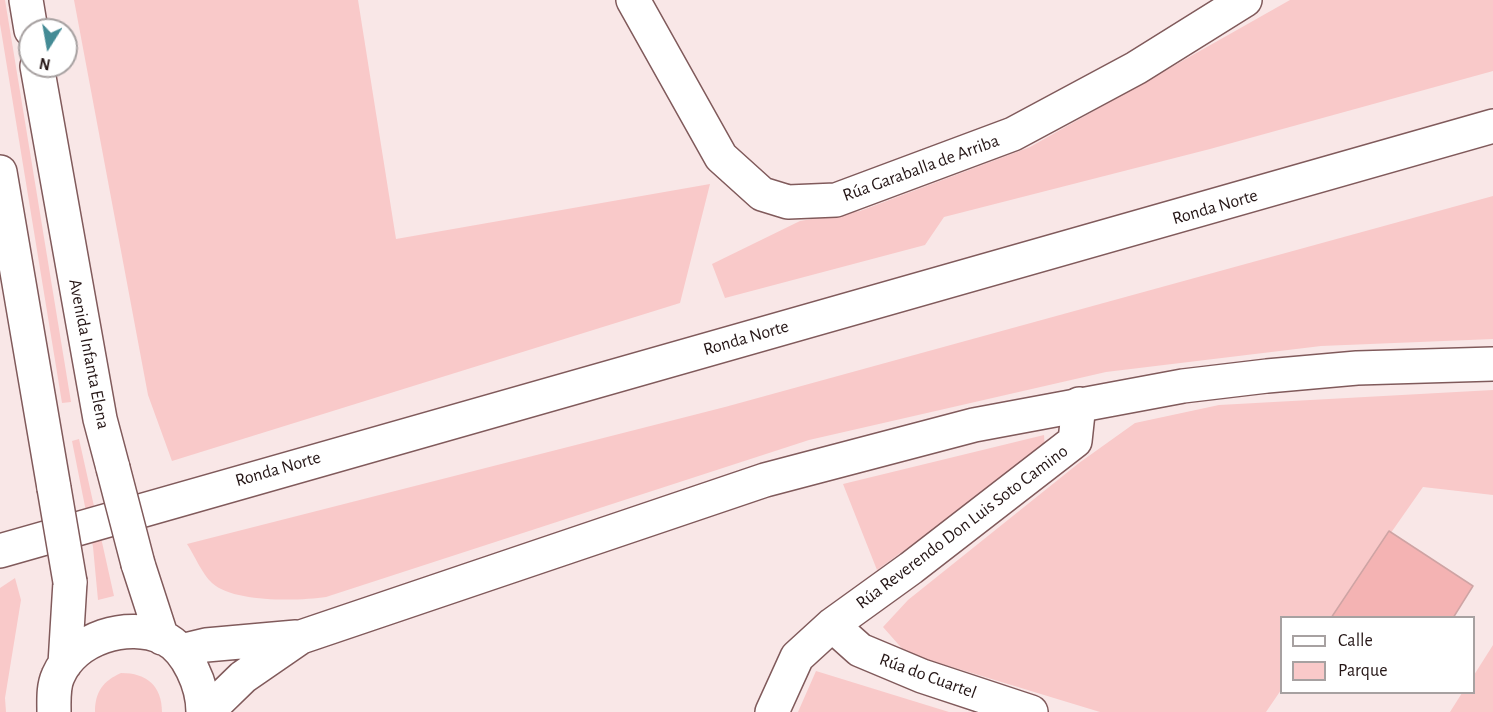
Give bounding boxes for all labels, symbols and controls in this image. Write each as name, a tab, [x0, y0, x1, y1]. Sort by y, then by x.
north arrow	[18, 18, 78, 78]
text: N	[38, 55, 52, 73]
street label: Rúa Garaballa de Arriba	[840, 130, 1002, 206]
street label: Ronda Norte	[1170, 184, 1260, 230]
street label: Avenida Infanta Elena	[64, 277, 114, 431]
street label: Ronda Norte	[701, 315, 791, 361]
street label: Rúa Reverendo Don Luis Soto Camino	[852, 440, 1072, 614]
street label: Ronda Norte	[233, 446, 323, 492]
legend	[1280, 616, 1475, 694]
text: Calle	[1338, 632, 1373, 650]
street label: Rúa do Cuartel	[877, 648, 979, 704]
text: Parque	[1338, 662, 1387, 680]

